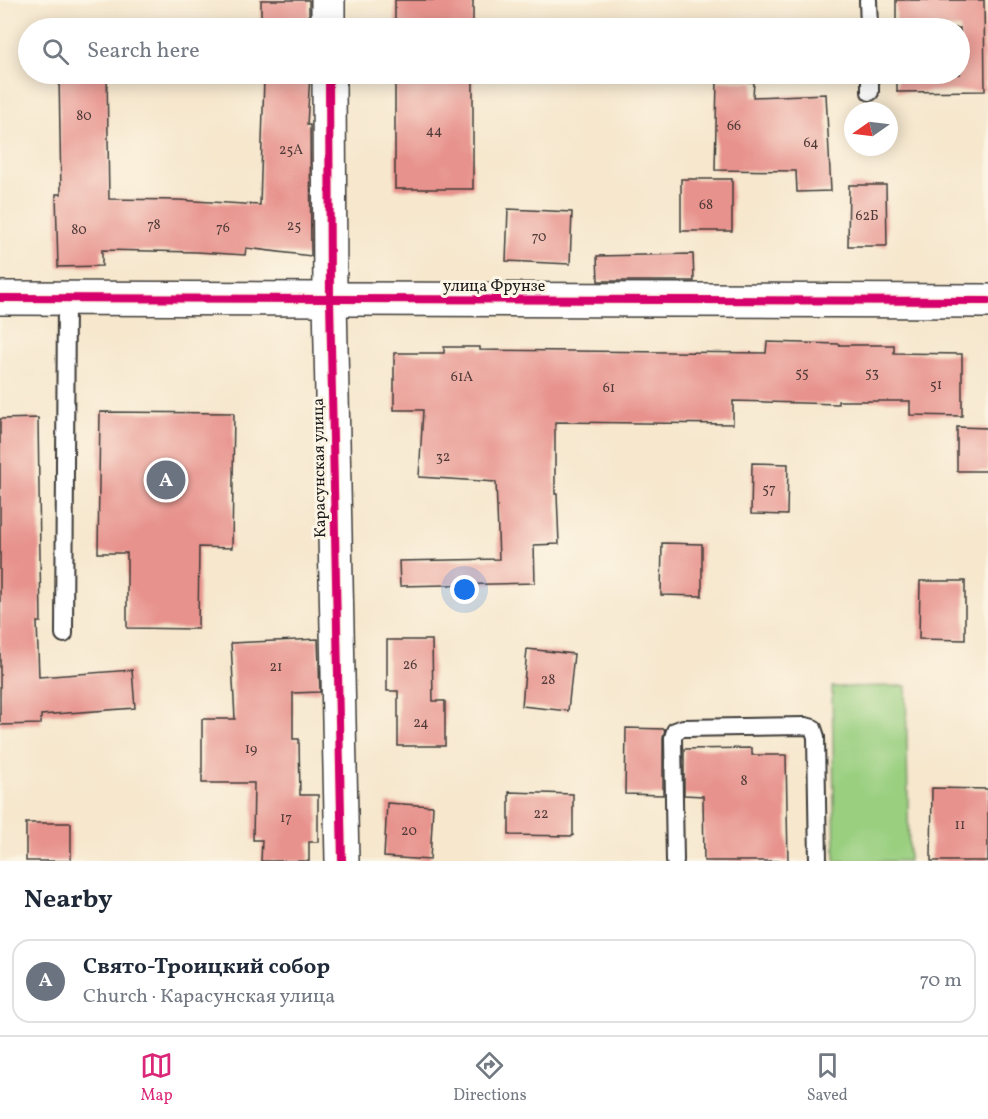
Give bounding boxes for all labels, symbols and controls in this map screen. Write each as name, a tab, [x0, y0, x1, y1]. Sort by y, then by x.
search box	[18, 18, 970, 84]
icon: search	[39, 35, 72, 68]
text: Search here	[87, 36, 200, 67]
north arrow	[844, 102, 898, 156]
house number: 80	[76, 107, 92, 126]
house number: 66	[727, 117, 741, 136]
house number: 44	[426, 122, 442, 141]
house number: 64	[803, 134, 819, 153]
house number: 25А	[279, 141, 303, 160]
house number: 68	[699, 196, 713, 215]
house number: 62Б	[855, 207, 879, 226]
house number: 78	[147, 216, 161, 235]
house number: 25	[287, 217, 301, 236]
house number: 76	[216, 219, 230, 238]
house number: 80	[71, 221, 87, 240]
house number: 70	[532, 228, 546, 247]
street label: улица Фрунзе	[443, 276, 545, 298]
house number: 55	[795, 364, 809, 383]
house number: 53	[865, 364, 879, 383]
house number: 61А	[451, 368, 473, 387]
house number: 51	[930, 376, 942, 395]
house number: 61	[603, 379, 615, 398]
street label: Карасунская улица	[308, 398, 332, 538]
house number: 32	[436, 448, 450, 467]
pin: A	[146, 458, 186, 502]
house number: 57	[762, 480, 776, 499]
your location	[450, 575, 479, 604]
house number: 26	[403, 656, 417, 675]
house number: 21	[270, 658, 282, 677]
house number: 28	[541, 671, 555, 690]
house number: 24	[413, 714, 429, 733]
house number: 19	[245, 740, 257, 759]
house number: 8	[740, 772, 748, 791]
house number: 22	[533, 805, 549, 824]
house number: 17	[280, 809, 292, 828]
house number: 11	[955, 816, 965, 835]
house number: 20	[401, 822, 417, 841]
text: Nearby	[24, 882, 113, 918]
text: Свято-Троицкий собор	[83, 952, 330, 983]
text: A	[38, 967, 53, 995]
text: 70 m	[919, 967, 962, 995]
text: Church · Карасунская улица	[83, 983, 335, 1011]
tab: Map	[140, 1049, 173, 1107]
tab: Directions	[453, 1049, 527, 1107]
tab: Saved	[807, 1049, 848, 1107]

